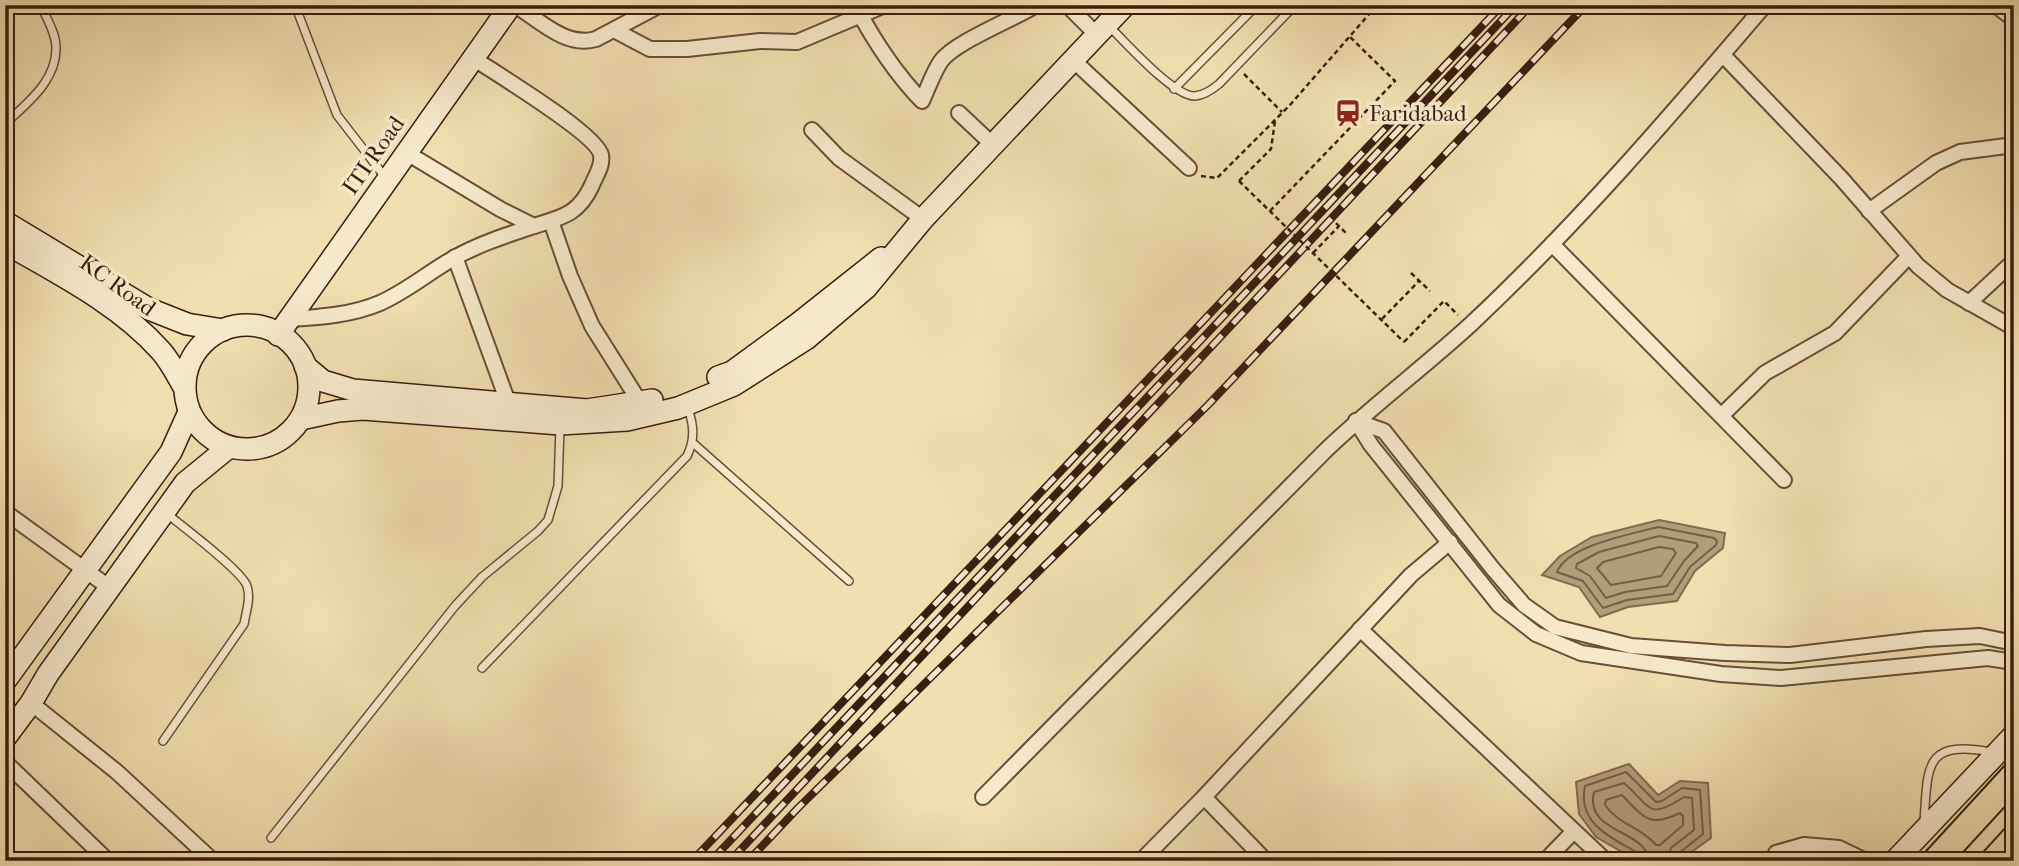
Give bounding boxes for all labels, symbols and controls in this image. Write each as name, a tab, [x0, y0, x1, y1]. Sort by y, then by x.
station icon: Faridabad	[1333, 98, 1363, 128]
place label: Faridabad	[1369, 100, 1467, 127]
street label: ITI Road	[337, 110, 410, 200]
street label: KC Road	[74, 249, 161, 322]

